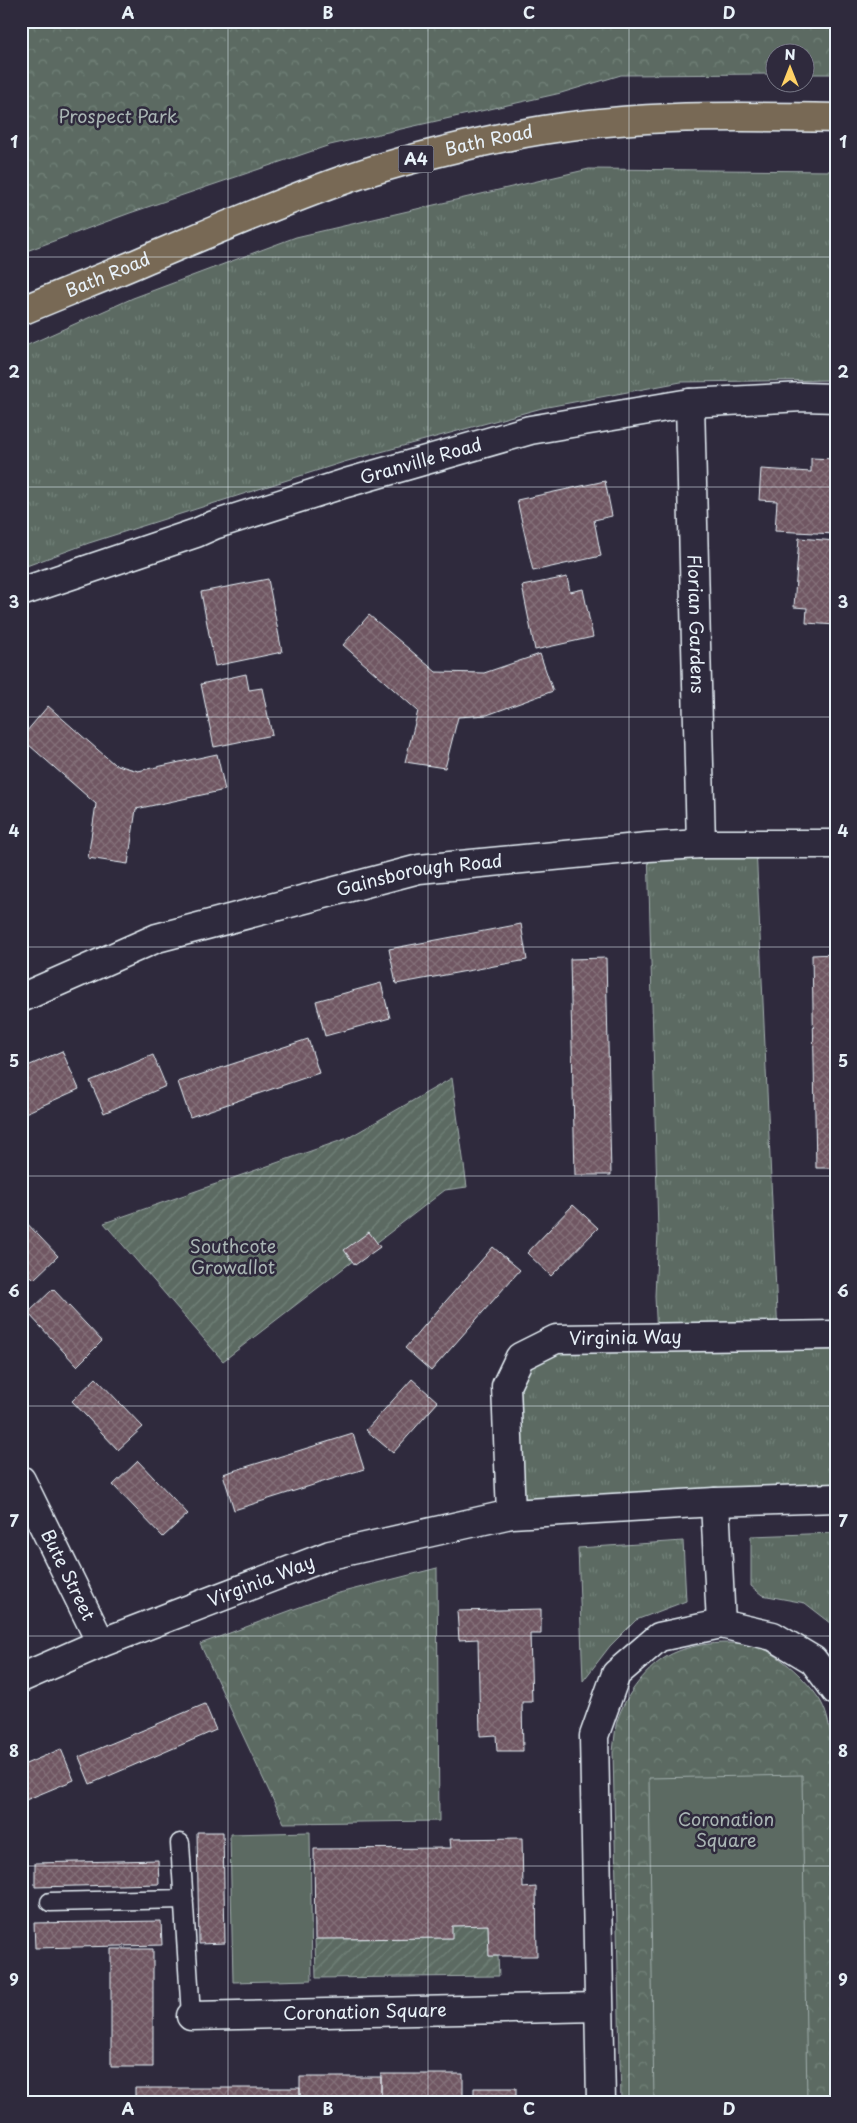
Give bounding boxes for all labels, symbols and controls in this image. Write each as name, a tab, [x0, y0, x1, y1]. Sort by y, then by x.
text: A	[122, 0, 135, 24]
text: B	[323, 0, 334, 24]
text: C	[523, 0, 535, 24]
text: D	[723, 0, 735, 24]
north arrow	[764, 42, 814, 92]
text: N	[784, 44, 796, 65]
park label: Prospect Park	[58, 102, 178, 129]
street label: Bath Road	[442, 117, 535, 162]
text: 1	[10, 129, 18, 153]
text: 1	[839, 129, 847, 153]
road number: A4	[398, 146, 434, 172]
street label: Bath Road	[61, 244, 154, 303]
text: 2	[8, 359, 20, 383]
text: 2	[837, 359, 849, 383]
street label: Granville Road	[356, 430, 485, 490]
street label: Florian Gardens	[682, 554, 712, 694]
text: 3	[9, 589, 19, 613]
text: 3	[838, 589, 848, 613]
text: 4	[9, 818, 20, 842]
text: 4	[838, 818, 849, 842]
street label: Gainsborough Road	[333, 846, 504, 902]
text: 5	[9, 1048, 19, 1072]
text: 5	[838, 1048, 848, 1072]
park label: Southcote Growallot	[190, 1232, 276, 1280]
text: 6	[8, 1278, 20, 1302]
text: 6	[837, 1278, 849, 1302]
street label: Virginia Way	[569, 1322, 682, 1351]
text: 7	[9, 1508, 19, 1532]
text: 7	[838, 1508, 848, 1532]
street label: Bute Street	[35, 1524, 103, 1625]
street label: Virginia Way	[203, 1547, 318, 1613]
text: 8	[9, 1738, 19, 1762]
text: 8	[838, 1738, 848, 1762]
park label: Coronation Square	[678, 1805, 774, 1853]
text: 9	[9, 1967, 19, 1991]
text: 9	[838, 1967, 848, 1991]
street label: Coronation Square	[283, 1995, 447, 2026]
text: A	[122, 2096, 135, 2120]
text: B	[323, 2096, 334, 2120]
text: C	[523, 2096, 535, 2120]
text: D	[723, 2096, 735, 2120]

